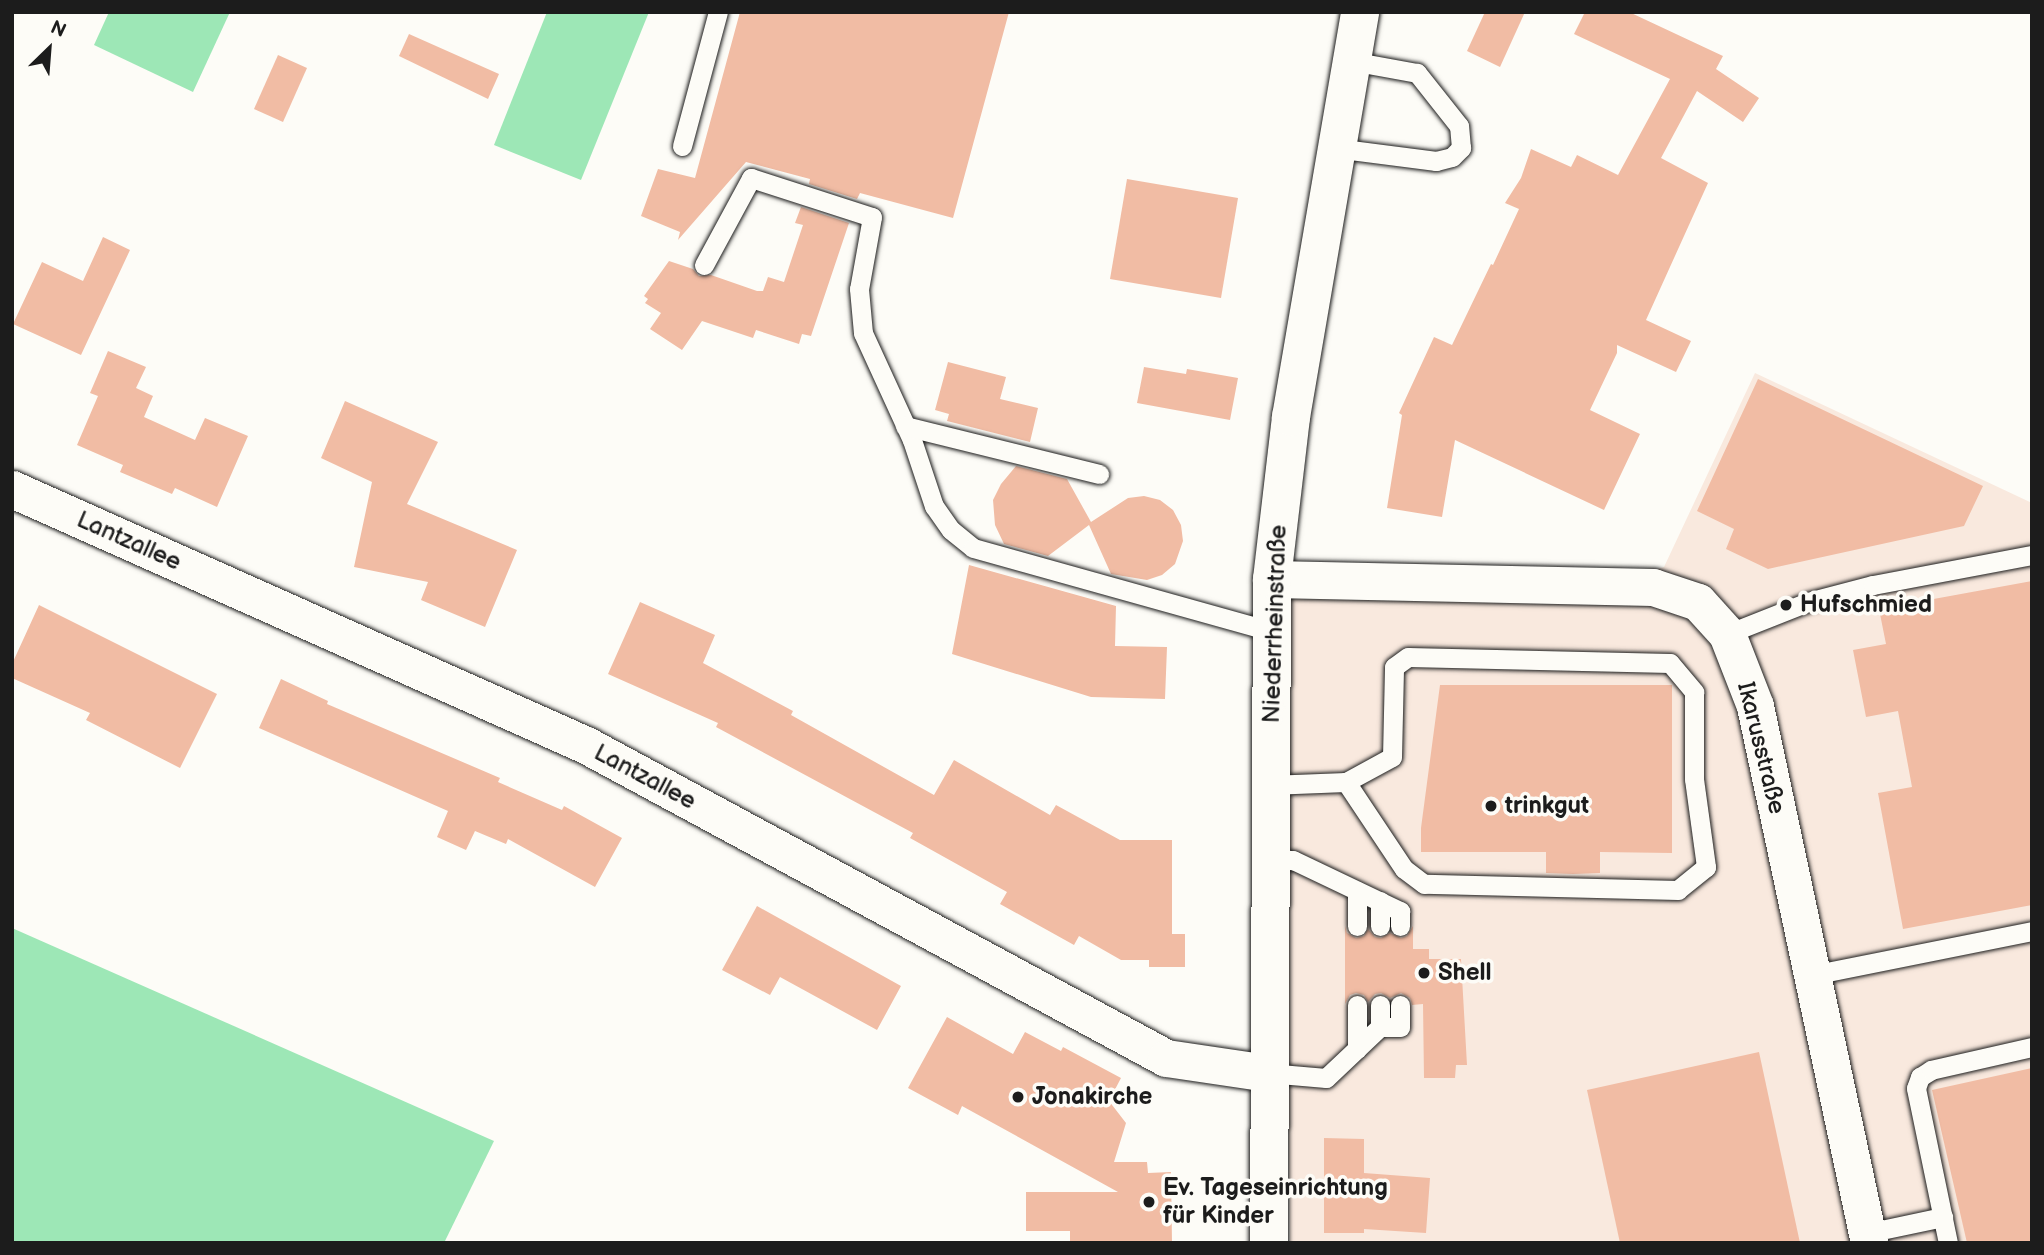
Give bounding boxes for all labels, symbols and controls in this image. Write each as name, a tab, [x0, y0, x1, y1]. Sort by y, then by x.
north arrow	[14, 14, 84, 84]
text: N	[47, 16, 69, 43]
street label: Lantzallee	[72, 505, 186, 577]
street label: Niederrheinstraße	[1257, 524, 1293, 724]
place label: Hufschmied	[1800, 591, 1932, 619]
marker: Hufschmied	[1778, 597, 1794, 613]
street label: Ikarusstraße	[1731, 679, 1791, 817]
street label: Lantzallee	[589, 738, 701, 816]
place label: trinkgut	[1505, 792, 1589, 820]
marker: trinkgut	[1483, 798, 1499, 814]
place label: Shell	[1438, 959, 1492, 987]
marker: Shell	[1416, 965, 1432, 981]
place label: Jonakirche	[1032, 1083, 1152, 1111]
marker: Jonakirche	[1010, 1089, 1026, 1105]
place label: Ev. Tageseinrichtung für Kinder	[1163, 1174, 1388, 1230]
marker: Ev. Tageseinrichtung für Kinder	[1141, 1194, 1157, 1210]

